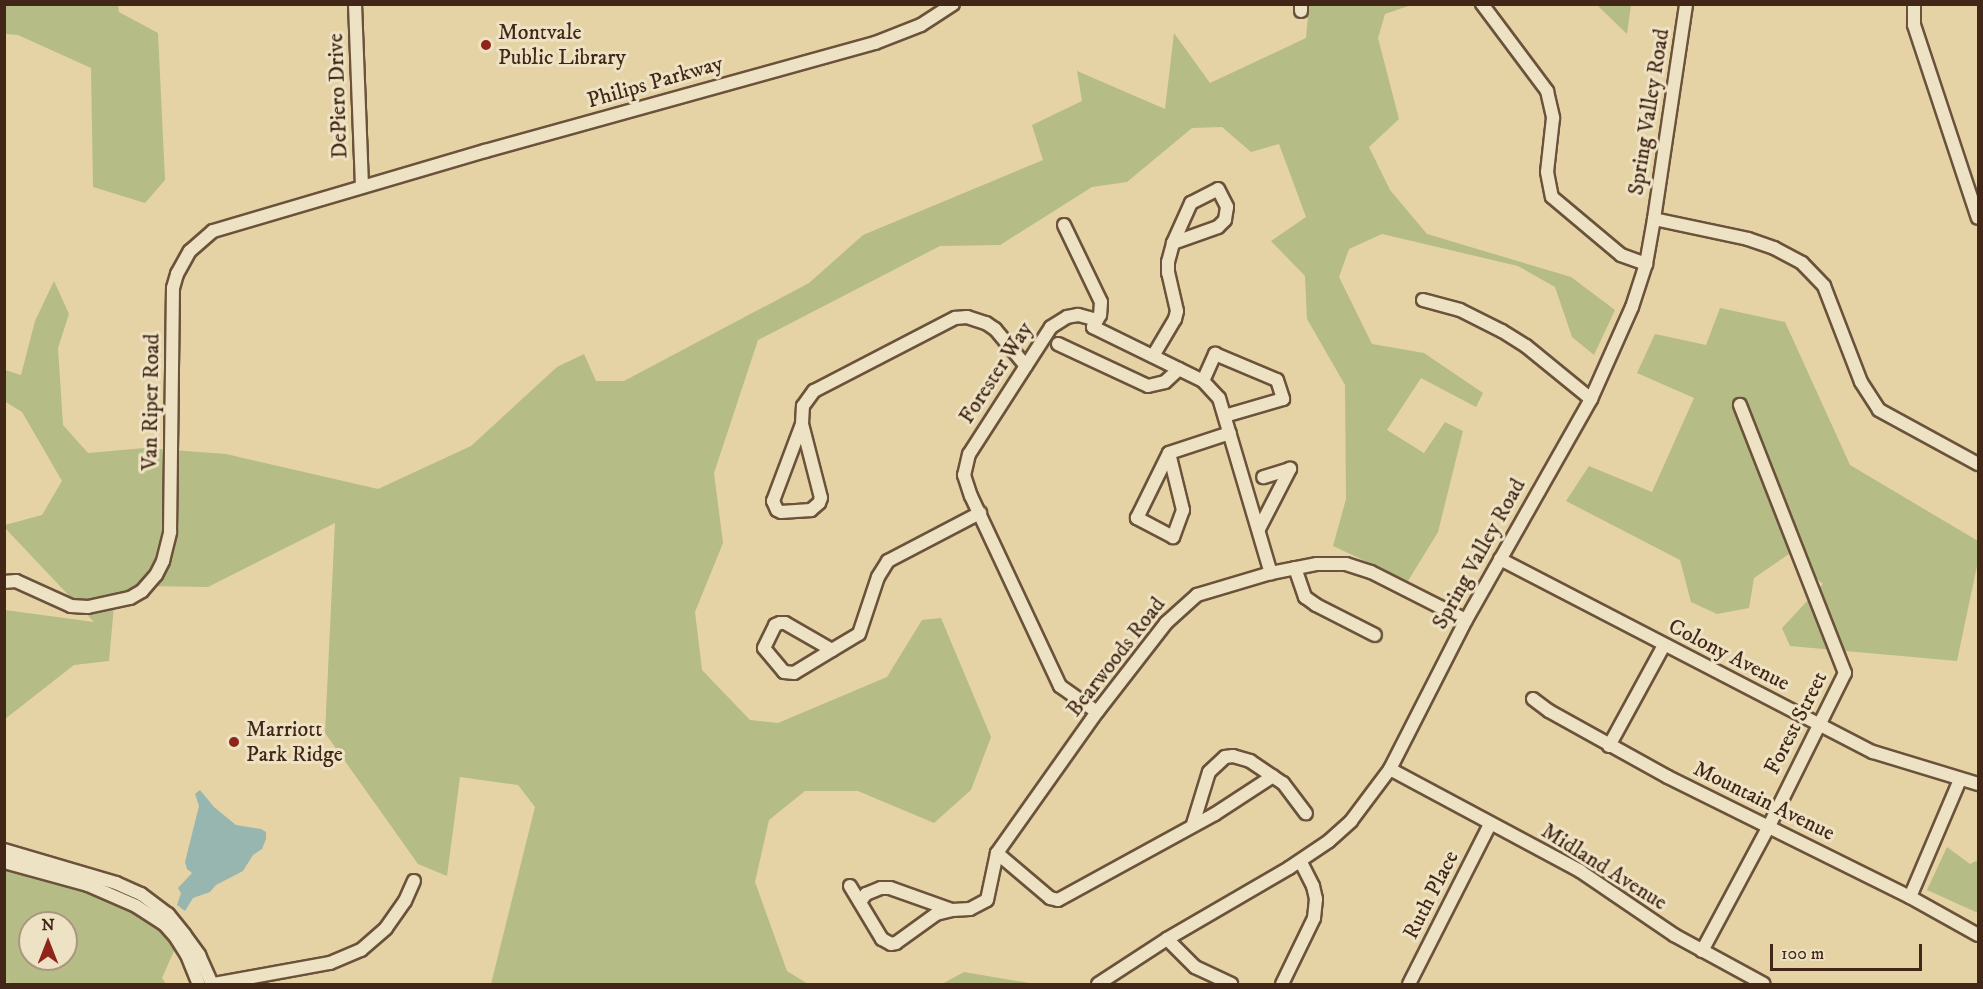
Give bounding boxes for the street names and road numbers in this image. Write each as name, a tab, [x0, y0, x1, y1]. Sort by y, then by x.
street label: Spring Valley Road	[1623, 27, 1675, 197]
street label: DePiero Drive	[323, 33, 353, 159]
street label: Philips Parkway	[584, 50, 726, 114]
street label: Forester Way	[953, 317, 1039, 429]
street label: Van Riper Road	[137, 333, 165, 471]
street label: Spring Valley Road	[1427, 474, 1531, 634]
street label: Bearwoods Road	[1061, 592, 1171, 722]
street label: Colony Avenue	[1664, 613, 1794, 697]
street label: Forest Street	[1759, 667, 1833, 779]
street label: Mountain Avenue	[1689, 755, 1839, 847]
street label: Midland Avenue	[1536, 818, 1672, 916]
street label: Ruth Place	[1398, 846, 1464, 944]

